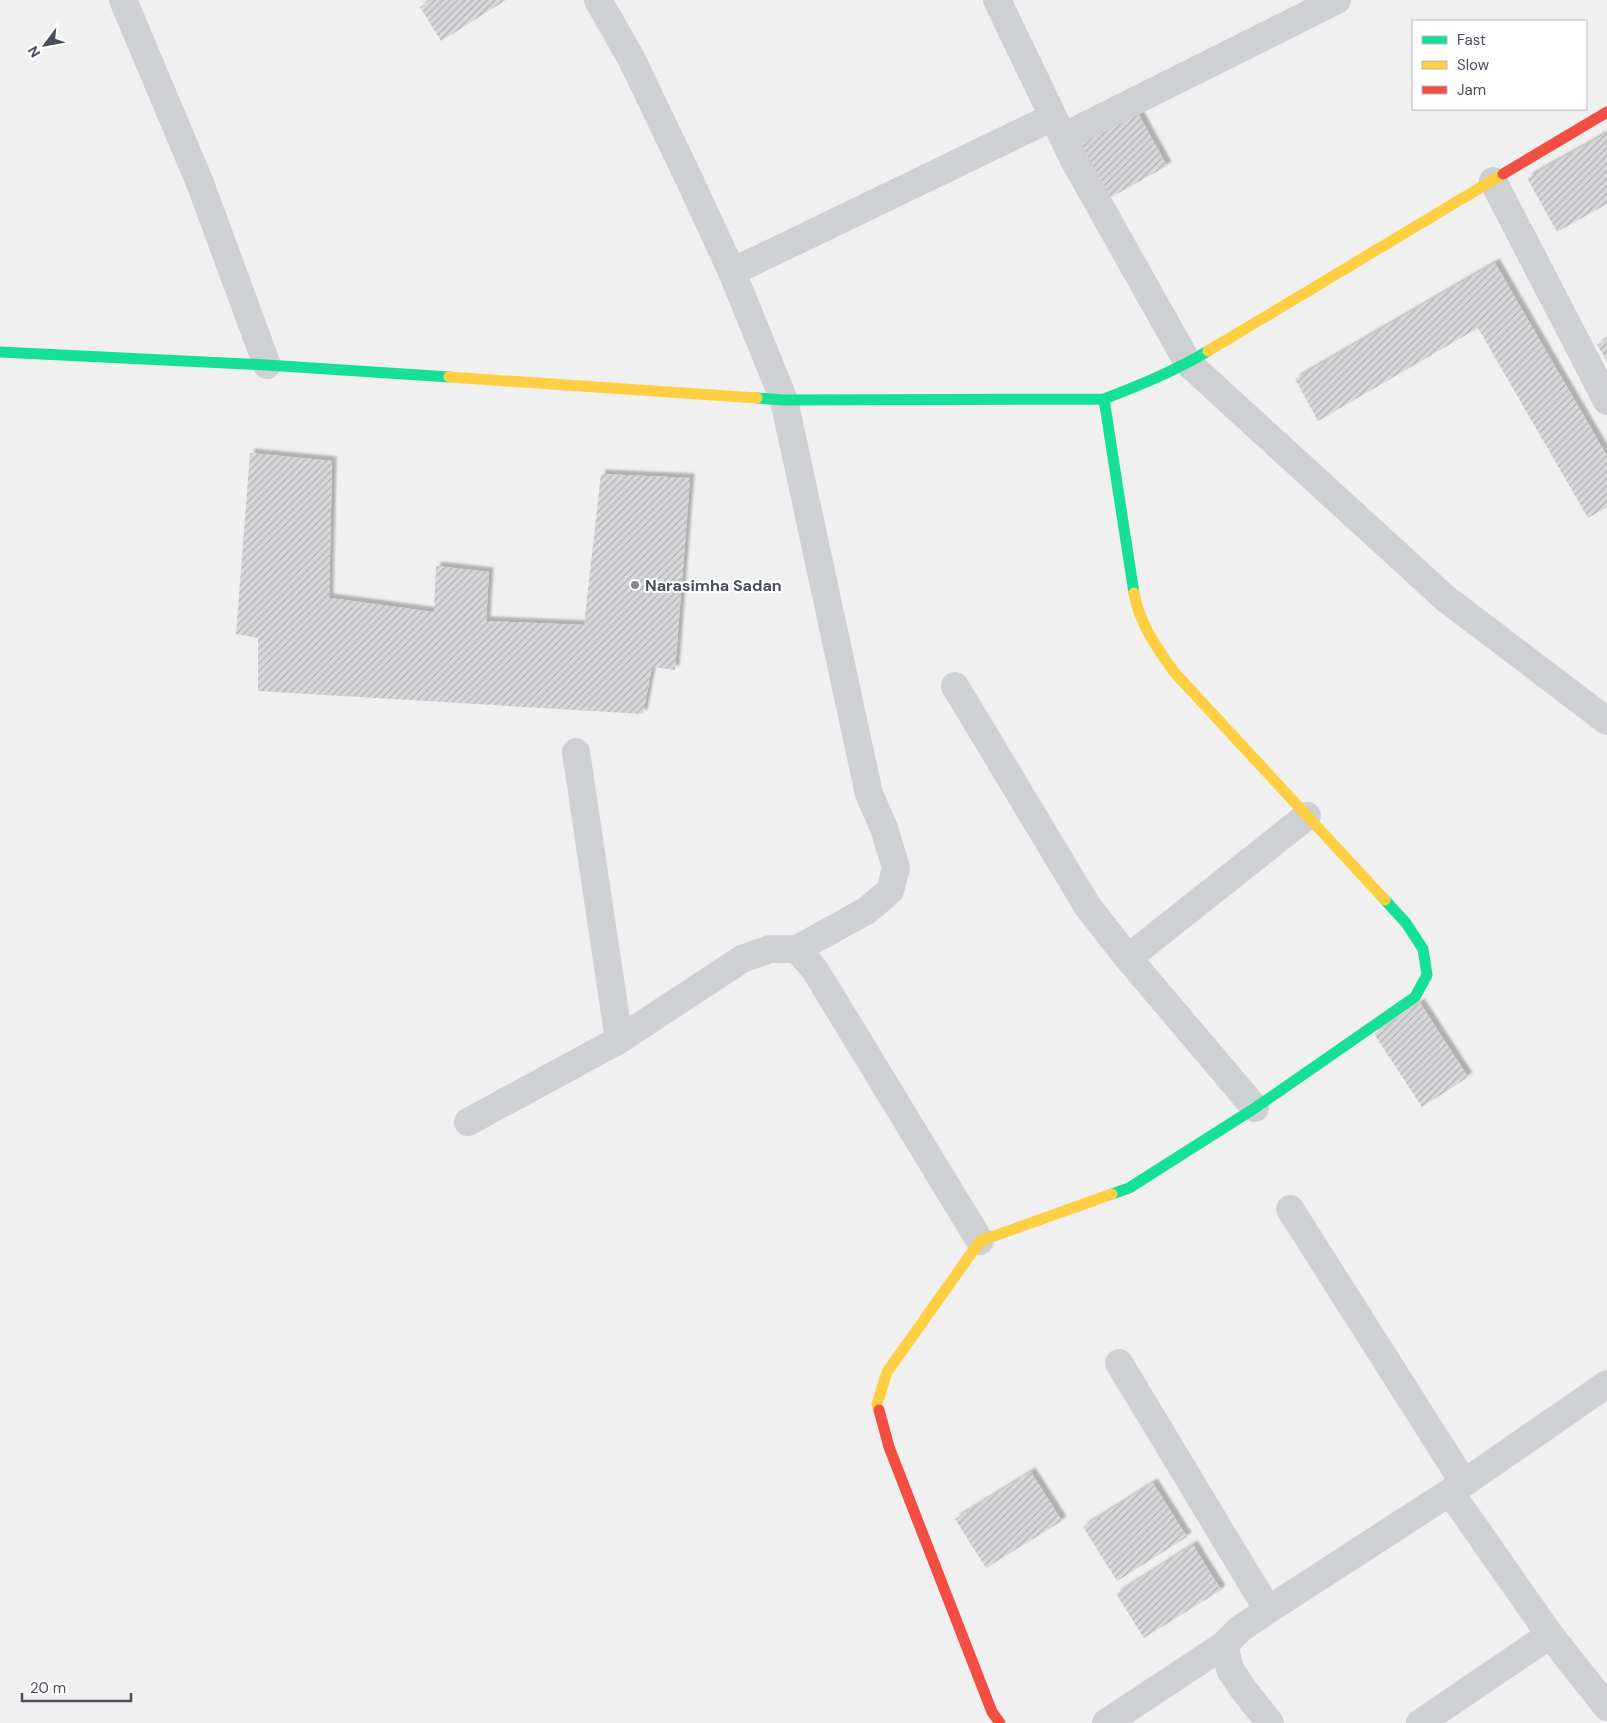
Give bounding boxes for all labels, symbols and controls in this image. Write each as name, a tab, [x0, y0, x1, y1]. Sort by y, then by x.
north arrow	[20, 20, 70, 70]
legend	[1412, 20, 1587, 110]
text: Fast	[1457, 30, 1486, 50]
text: N	[24, 43, 44, 61]
text: Slow	[1457, 55, 1490, 75]
text: Jam	[1457, 80, 1486, 100]
place label: Narasimha Sadan	[645, 575, 782, 596]
marker: Narasimha Sadan	[629, 579, 641, 591]
scale bar	[22, 1670, 131, 1702]
text: 20 m	[30, 1678, 66, 1698]

